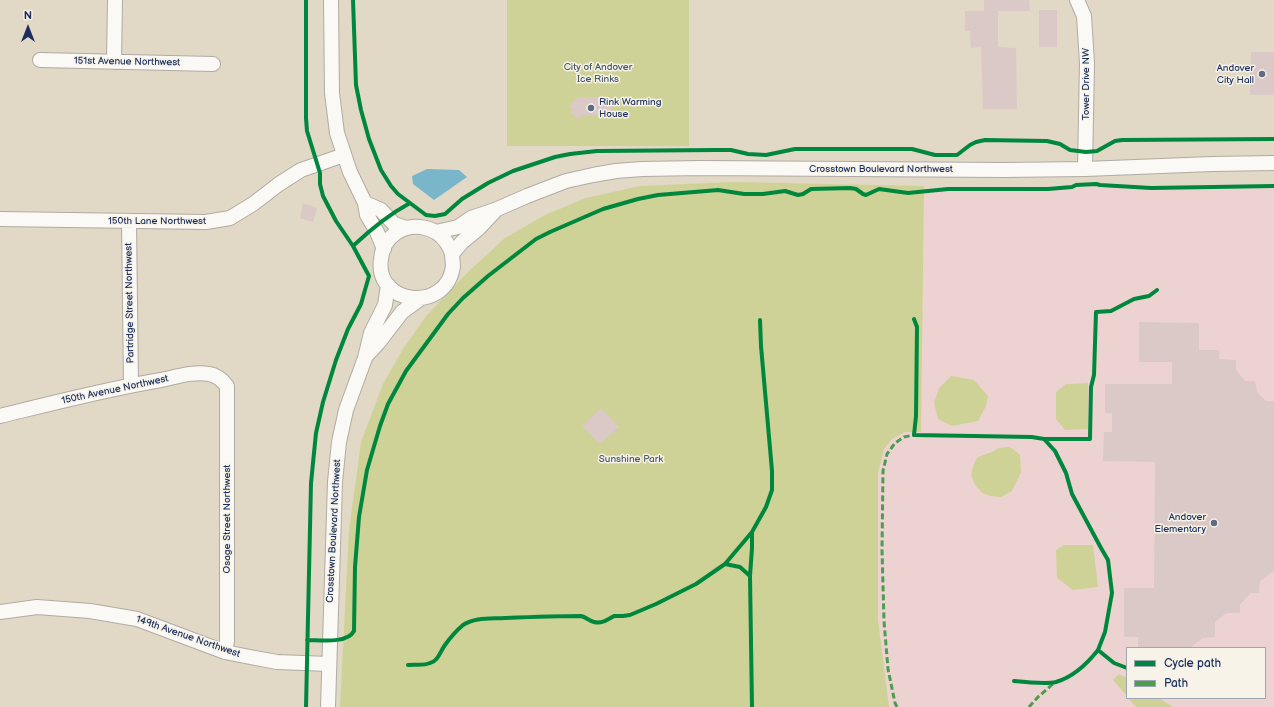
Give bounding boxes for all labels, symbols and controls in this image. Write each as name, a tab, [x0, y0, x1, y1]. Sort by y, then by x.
north arrow	[8, 8, 48, 48]
text: N	[24, 9, 32, 22]
street label: Tower Drive NW	[1080, 48, 1092, 120]
street label: 151st Avenue Northwest	[74, 55, 180, 69]
park label: City of Andover Ice Rinks	[564, 61, 632, 84]
place label: Andover City Hall	[1217, 62, 1254, 86]
marker: Andover City Hall	[1257, 69, 1267, 79]
place label: Rink Warming House	[599, 96, 662, 120]
marker: Rink Warming House	[586, 103, 596, 113]
street label: Crosstown Boulevard Northwest	[809, 163, 953, 175]
street label: 150th Lane Northwest	[108, 215, 206, 227]
street label: Partridge Street Northwest	[123, 243, 137, 363]
street label: 150th Avenue Northwest	[60, 373, 170, 407]
park label: Sunshine Park	[599, 453, 663, 465]
street label: Crosstown Boulevard Northwest	[324, 459, 344, 603]
street label: Osage Street Northwest	[221, 465, 233, 573]
place label: Andover Elementary	[1154, 511, 1206, 534]
marker: Andover Elementary	[1209, 518, 1219, 528]
street label: 149th Avenue Northwest	[134, 614, 242, 660]
legend	[1126, 647, 1266, 699]
text: Cycle path	[1164, 656, 1221, 671]
text: Path	[1164, 676, 1188, 691]

